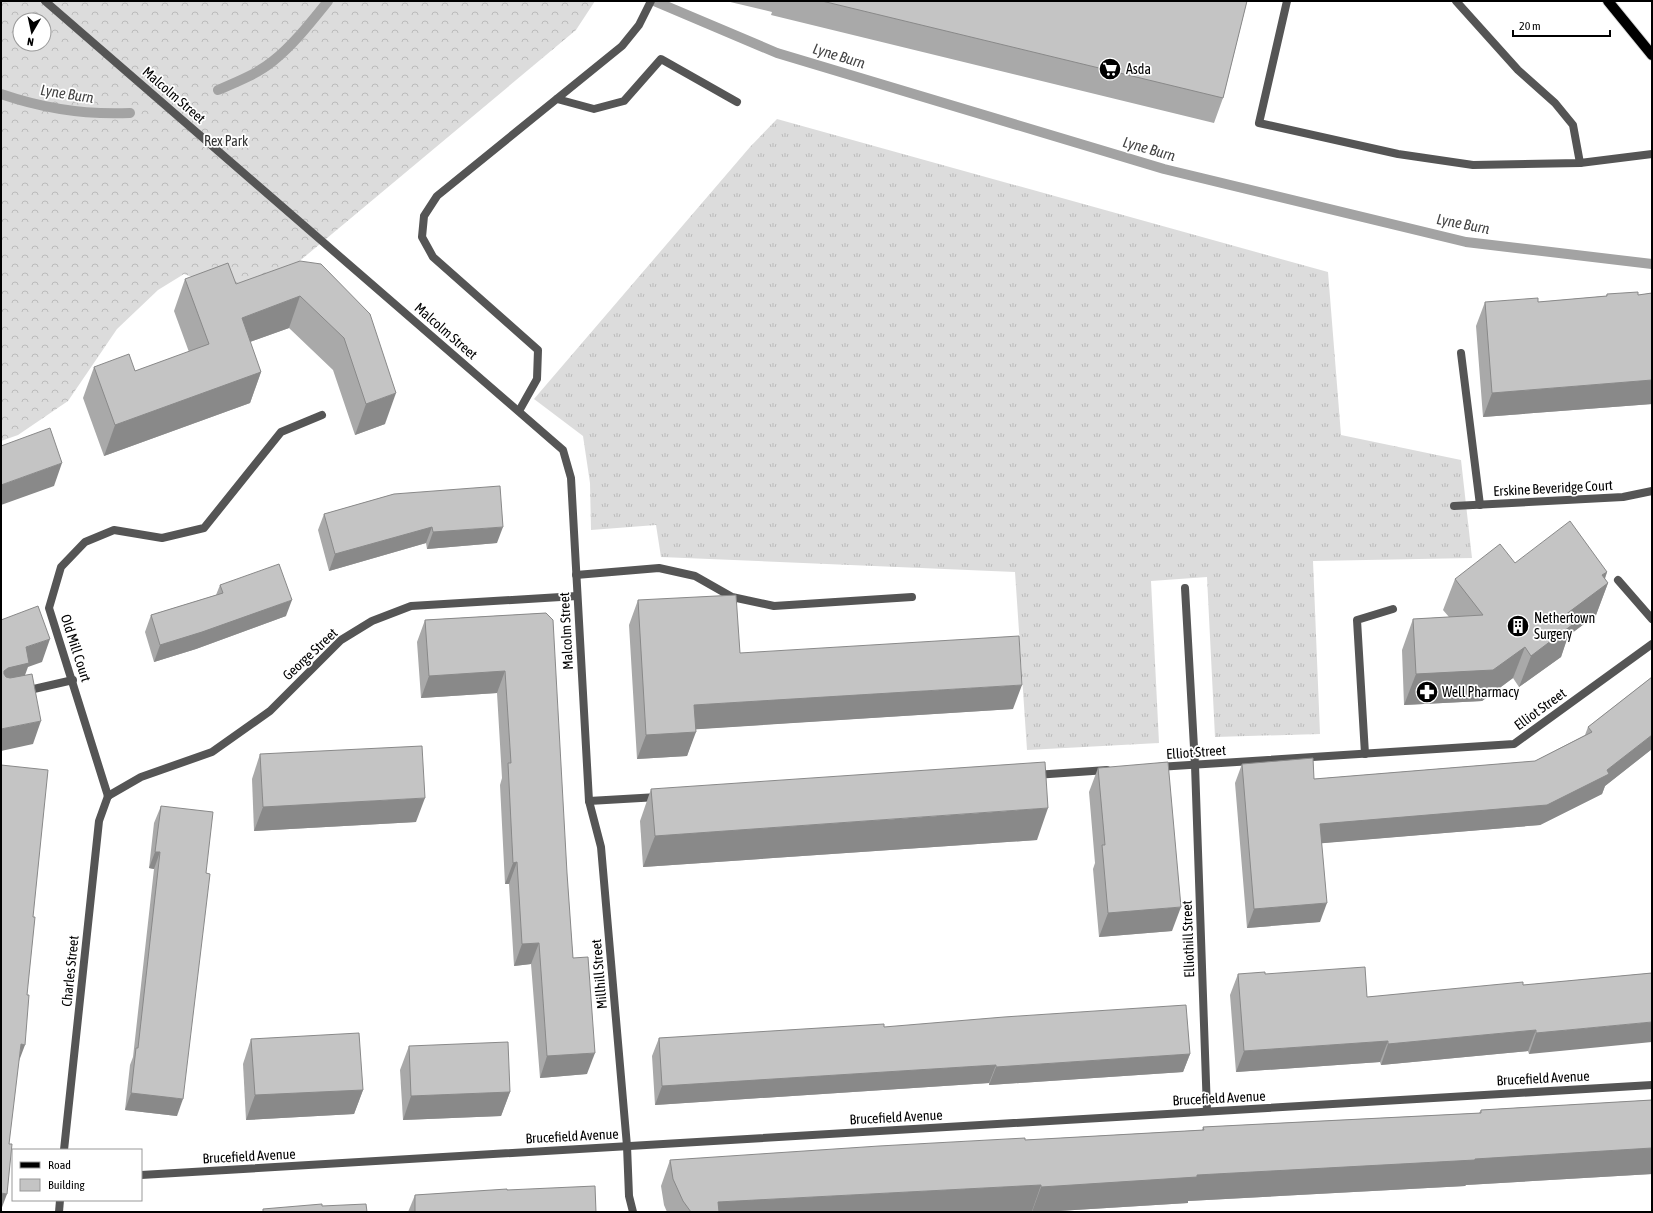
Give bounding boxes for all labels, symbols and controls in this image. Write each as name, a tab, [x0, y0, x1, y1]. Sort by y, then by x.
north arrow	[12, 12, 52, 52]
scale bar	[1513, 12, 1610, 38]
text: 20 m	[1519, 19, 1541, 33]
text: N	[26, 35, 35, 48]
water label: Lyne Burn	[811, 40, 867, 72]
supermarket icon: Asda	[1097, 56, 1123, 82]
place label: Asda	[1126, 61, 1151, 77]
street label: Malcolm Street	[139, 63, 209, 127]
water label: Lyne Burn	[39, 81, 95, 106]
park label: Rex Park	[204, 133, 248, 149]
water label: Lyne Burn	[1121, 133, 1177, 164]
water label: Lyne Burn	[1435, 210, 1491, 237]
street label: Malcolm Street	[411, 299, 481, 363]
street label: Erskine Beveridge Court	[1493, 477, 1613, 499]
street label: Malcolm Street	[556, 592, 576, 670]
place label: Nethertown Surgery	[1534, 610, 1595, 642]
street label: Old Mill Court	[58, 612, 94, 684]
building icon: Nethertown Surgery	[1505, 613, 1531, 639]
street label: George Street	[279, 625, 341, 683]
pharmacy icon: Well Pharmacy	[1414, 679, 1440, 705]
place label: Well Pharmacy	[1442, 684, 1519, 700]
street label: Elliot Street	[1511, 685, 1569, 733]
street label: Elliot Street	[1166, 742, 1226, 762]
street label: Elliothill Street	[1179, 900, 1197, 978]
street label: Charles Street	[58, 935, 82, 1007]
street label: Millhill Street	[588, 938, 610, 1010]
street label: Brucefield Avenue	[1496, 1068, 1590, 1088]
street label: Brucefield Avenue	[1172, 1088, 1266, 1108]
street label: Brucefield Avenue	[849, 1107, 943, 1127]
street label: Brucefield Avenue	[525, 1126, 619, 1146]
street label: Brucefield Avenue	[202, 1146, 296, 1166]
legend	[12, 1149, 142, 1201]
text: Road	[48, 1158, 71, 1172]
text: Building	[48, 1178, 86, 1192]

